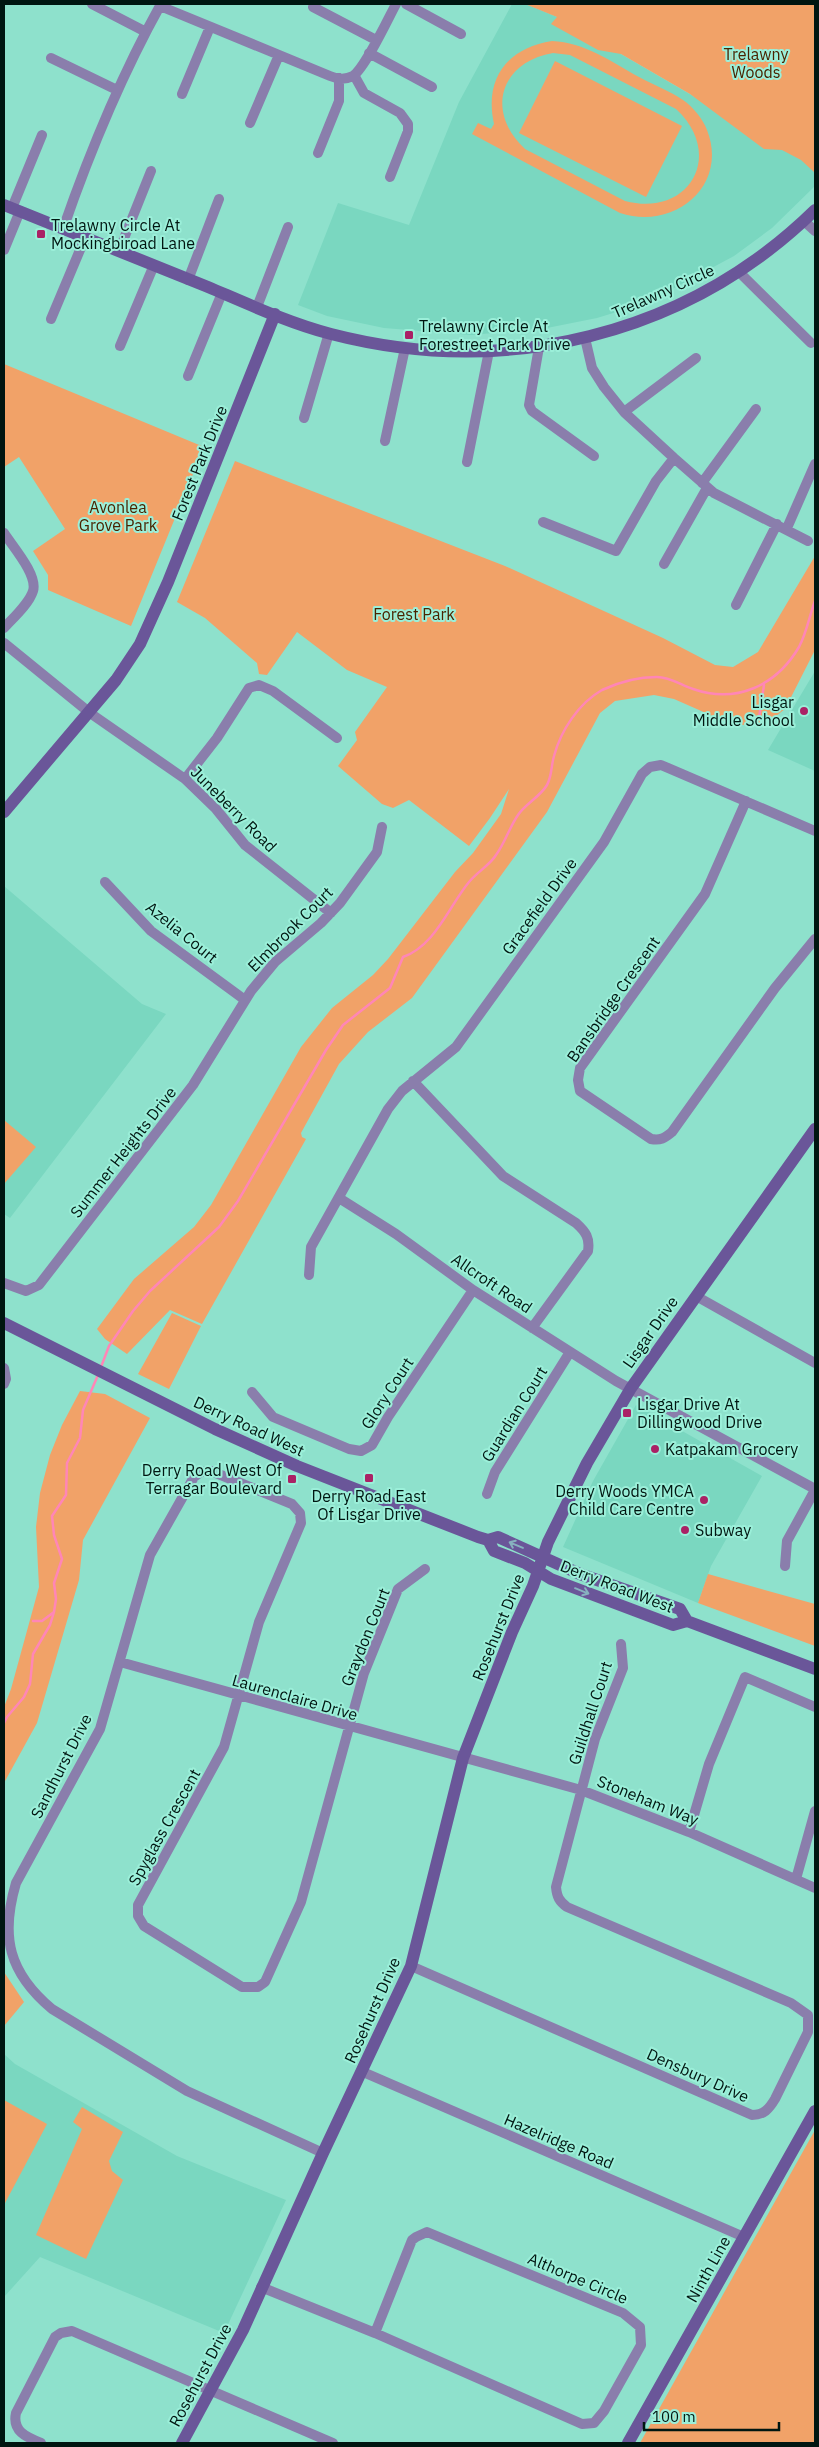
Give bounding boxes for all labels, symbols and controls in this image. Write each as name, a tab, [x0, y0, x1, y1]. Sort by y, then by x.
park label: Trelawny Woods	[723, 44, 789, 82]
place label: Trelawny Circle At Mockingbiroad Lane	[51, 215, 195, 253]
marker: Trelawny Circle At Mockingbiroad Lane	[35, 228, 47, 240]
street label: Trelawny Circle	[609, 259, 717, 322]
place label: Trelawny Circle At Forestreet Park Drive	[419, 316, 571, 354]
marker: Trelawny Circle At Forestreet Park Drive	[403, 329, 415, 341]
street label: Forest Park Drive	[167, 402, 231, 524]
park label: Avonlea Grove Park	[79, 497, 158, 535]
park label: Forest Park	[373, 604, 455, 624]
place label: Lisgar Middle School	[693, 692, 794, 730]
marker: Lisgar Middle School	[798, 705, 810, 717]
street label: Juneberry Road	[187, 762, 281, 856]
street label: Gracefield Drive	[497, 854, 581, 958]
street label: Elmbrook Court	[243, 882, 337, 976]
street label: Azelia Court	[142, 897, 222, 967]
street label: Bansbridge Crescent	[562, 932, 664, 1066]
street label: Summer Heights Drive	[66, 1082, 180, 1221]
street label: Allcroft Road	[448, 1249, 536, 1317]
street label: Lisgar Drive	[618, 1292, 682, 1372]
street label: Glory Court	[356, 1353, 418, 1433]
street label: Guardian Court	[477, 1363, 551, 1465]
street label: Derry Road West	[190, 1392, 308, 1460]
place label: Lisgar Drive At Dillingwood Drive	[637, 1394, 762, 1432]
marker: Lisgar Drive At Dillingwood Drive	[621, 1407, 633, 1419]
place label: Katpakam Grocery	[665, 1439, 798, 1459]
marker: Katpakam Grocery	[649, 1443, 661, 1455]
place label: Derry Road West Of Terragar Boulevard	[142, 1460, 282, 1498]
marker: Derry Road East Of Lisgar Drive	[363, 1472, 375, 1484]
marker: Derry Road West Of Terragar Boulevard	[286, 1473, 298, 1485]
place label: Derry Woods YMCA Child Care Centre	[555, 1481, 694, 1519]
place label: Derry Road East Of Lisgar Drive	[312, 1486, 426, 1524]
marker: Derry Woods YMCA Child Care Centre	[698, 1494, 710, 1506]
place label: Subway	[695, 1520, 751, 1540]
marker: Subway	[679, 1524, 691, 1536]
one-way arrow	[509, 1539, 524, 1549]
street label: Derry Road West	[557, 1555, 677, 1617]
street label: Rosehurst Drive	[467, 1570, 529, 1684]
street label: Graydon Court	[336, 1585, 394, 1689]
one-way arrow	[574, 1587, 589, 1596]
street label: Guildhall Court	[564, 1659, 616, 1767]
street label: Laurenclaire Drive	[230, 1670, 360, 1725]
street label: Sandhurst Drive	[26, 1710, 96, 1822]
street label: Spyglass Crescent	[124, 1765, 204, 1889]
street label: Stoneham Way	[594, 1771, 702, 1829]
street label: Rosehurst Drive	[340, 1954, 404, 2066]
street label: Densbury Drive	[644, 2044, 752, 2107]
street label: Hazelridge Road	[501, 2109, 617, 2173]
street label: Ninth Line	[682, 2232, 734, 2306]
street label: Althorpe Circle	[525, 2248, 631, 2308]
street label: Rosehurst Drive	[164, 2320, 236, 2430]
scale bar	[644, 2400, 779, 2432]
text: 100 m	[652, 2407, 696, 2426]

